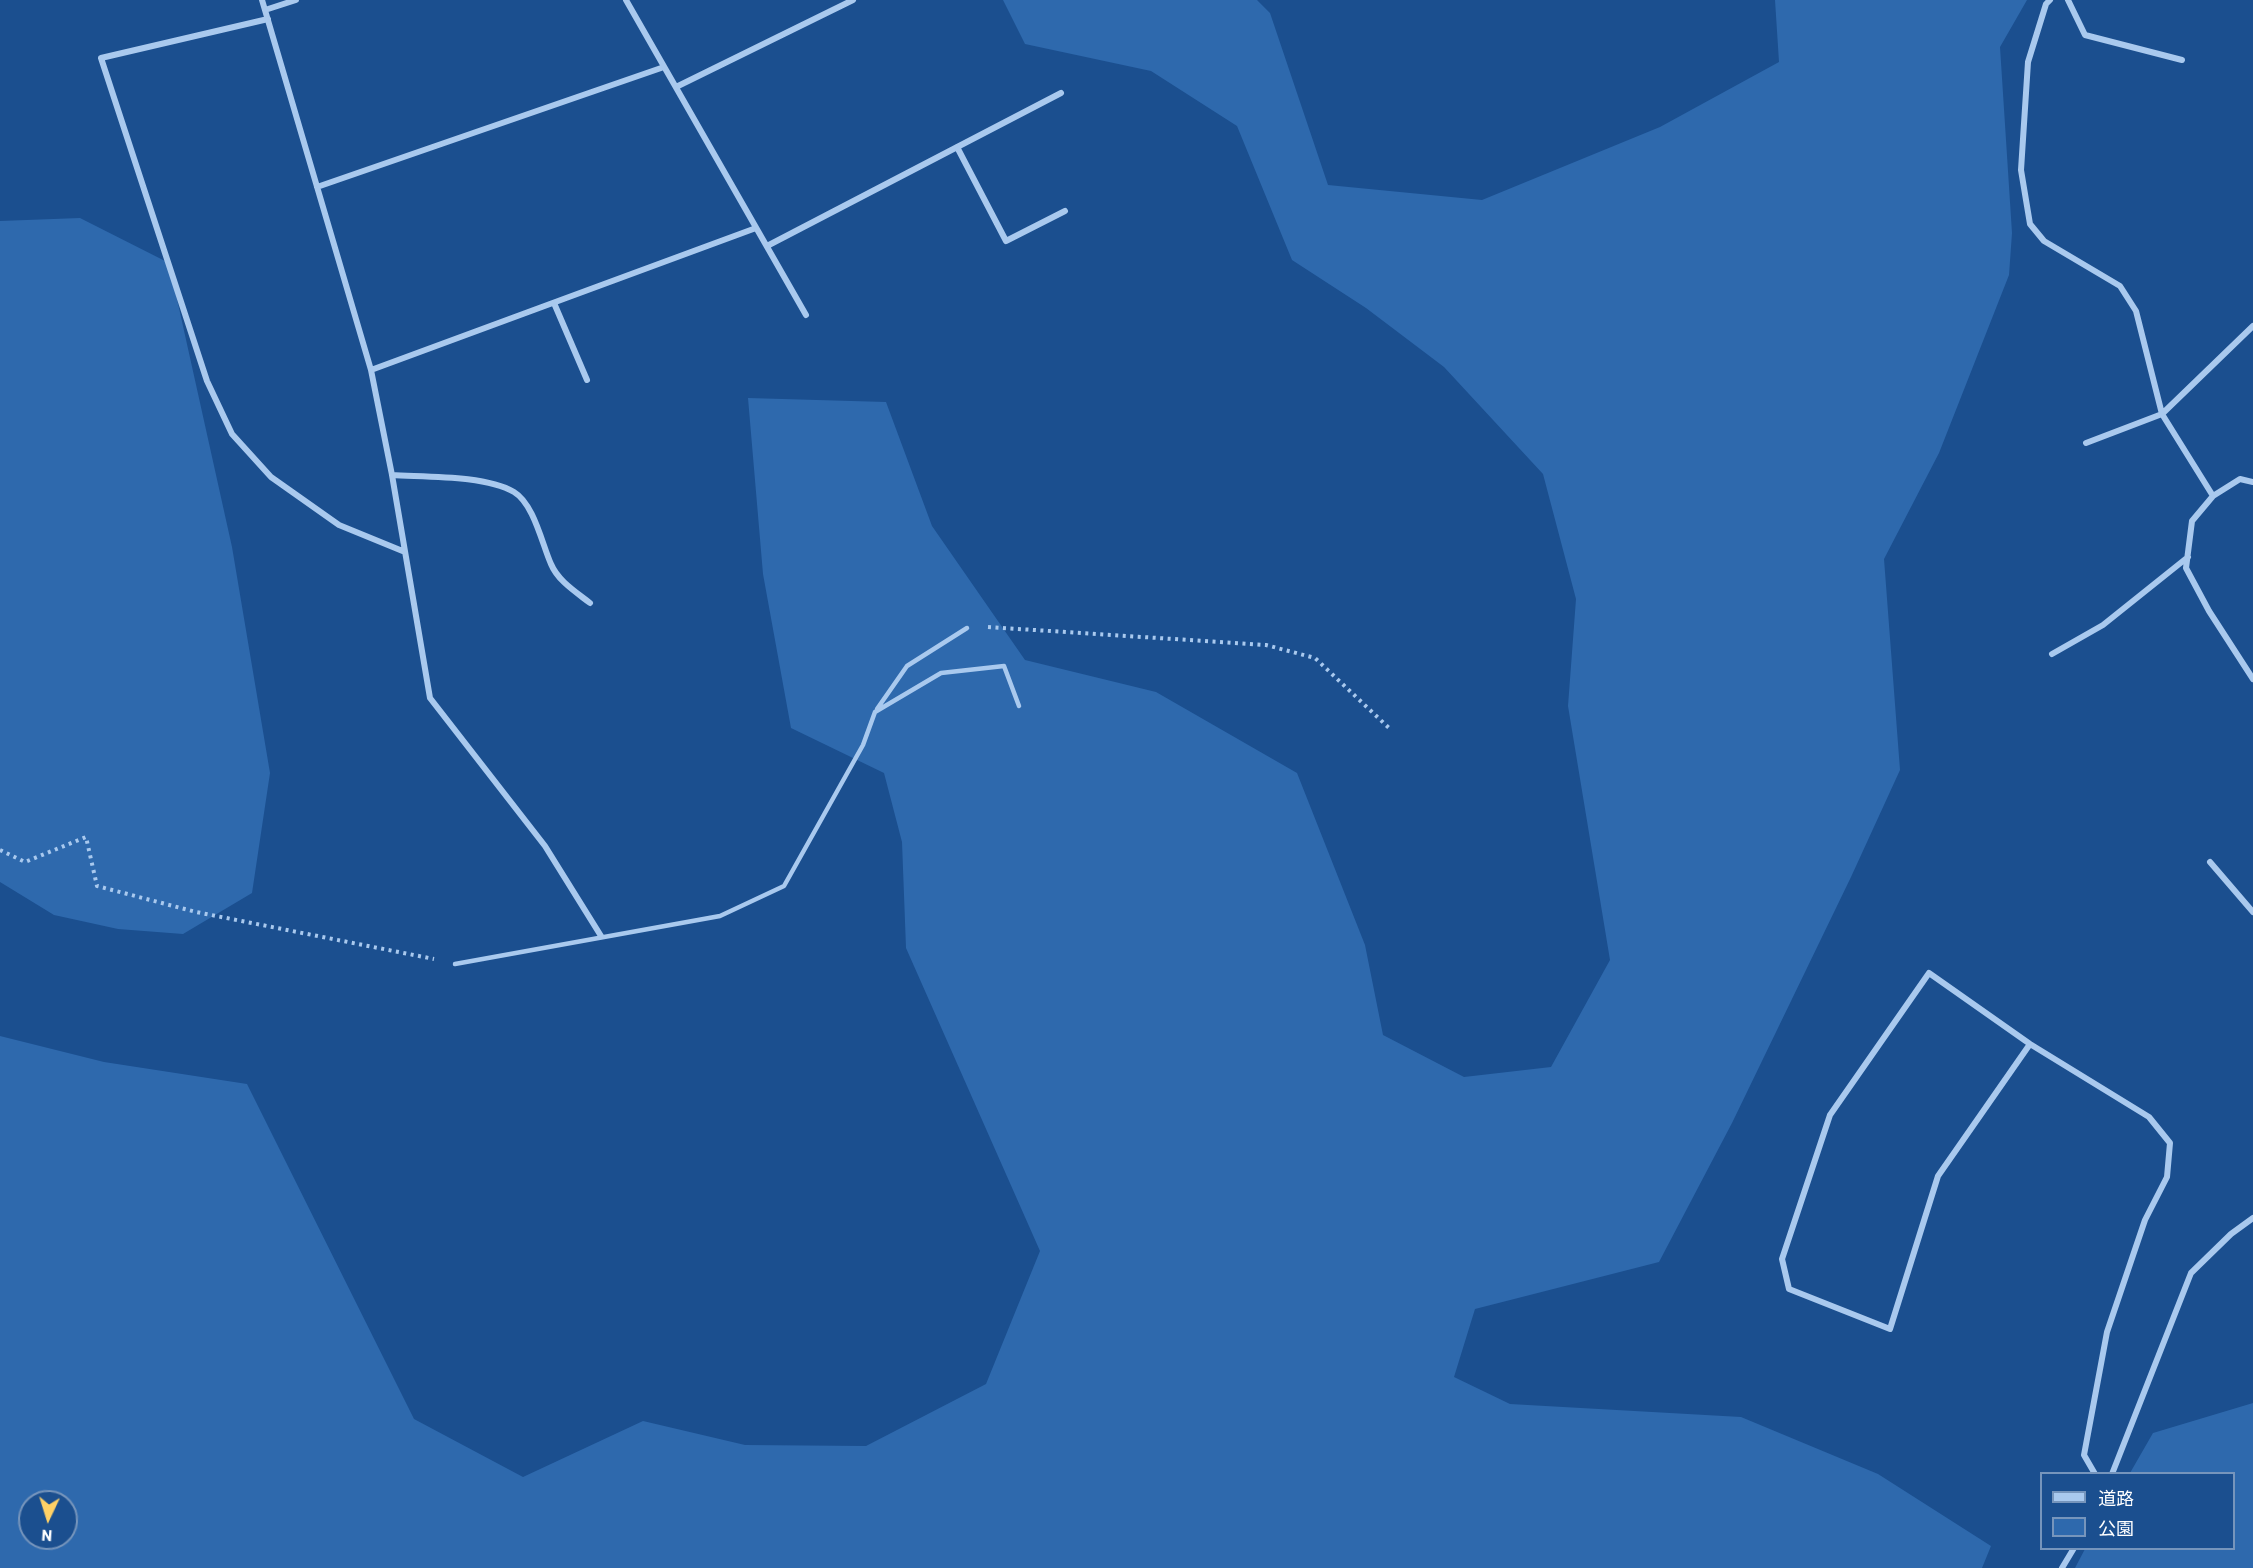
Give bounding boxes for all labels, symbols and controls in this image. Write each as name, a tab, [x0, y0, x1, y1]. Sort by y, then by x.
legend	[2040, 1472, 2235, 1550]
text: 道路	[2098, 1487, 2134, 1509]
north arrow	[18, 1490, 78, 1550]
text: 公園	[2098, 1517, 2134, 1539]
text: N	[41, 1527, 53, 1546]

